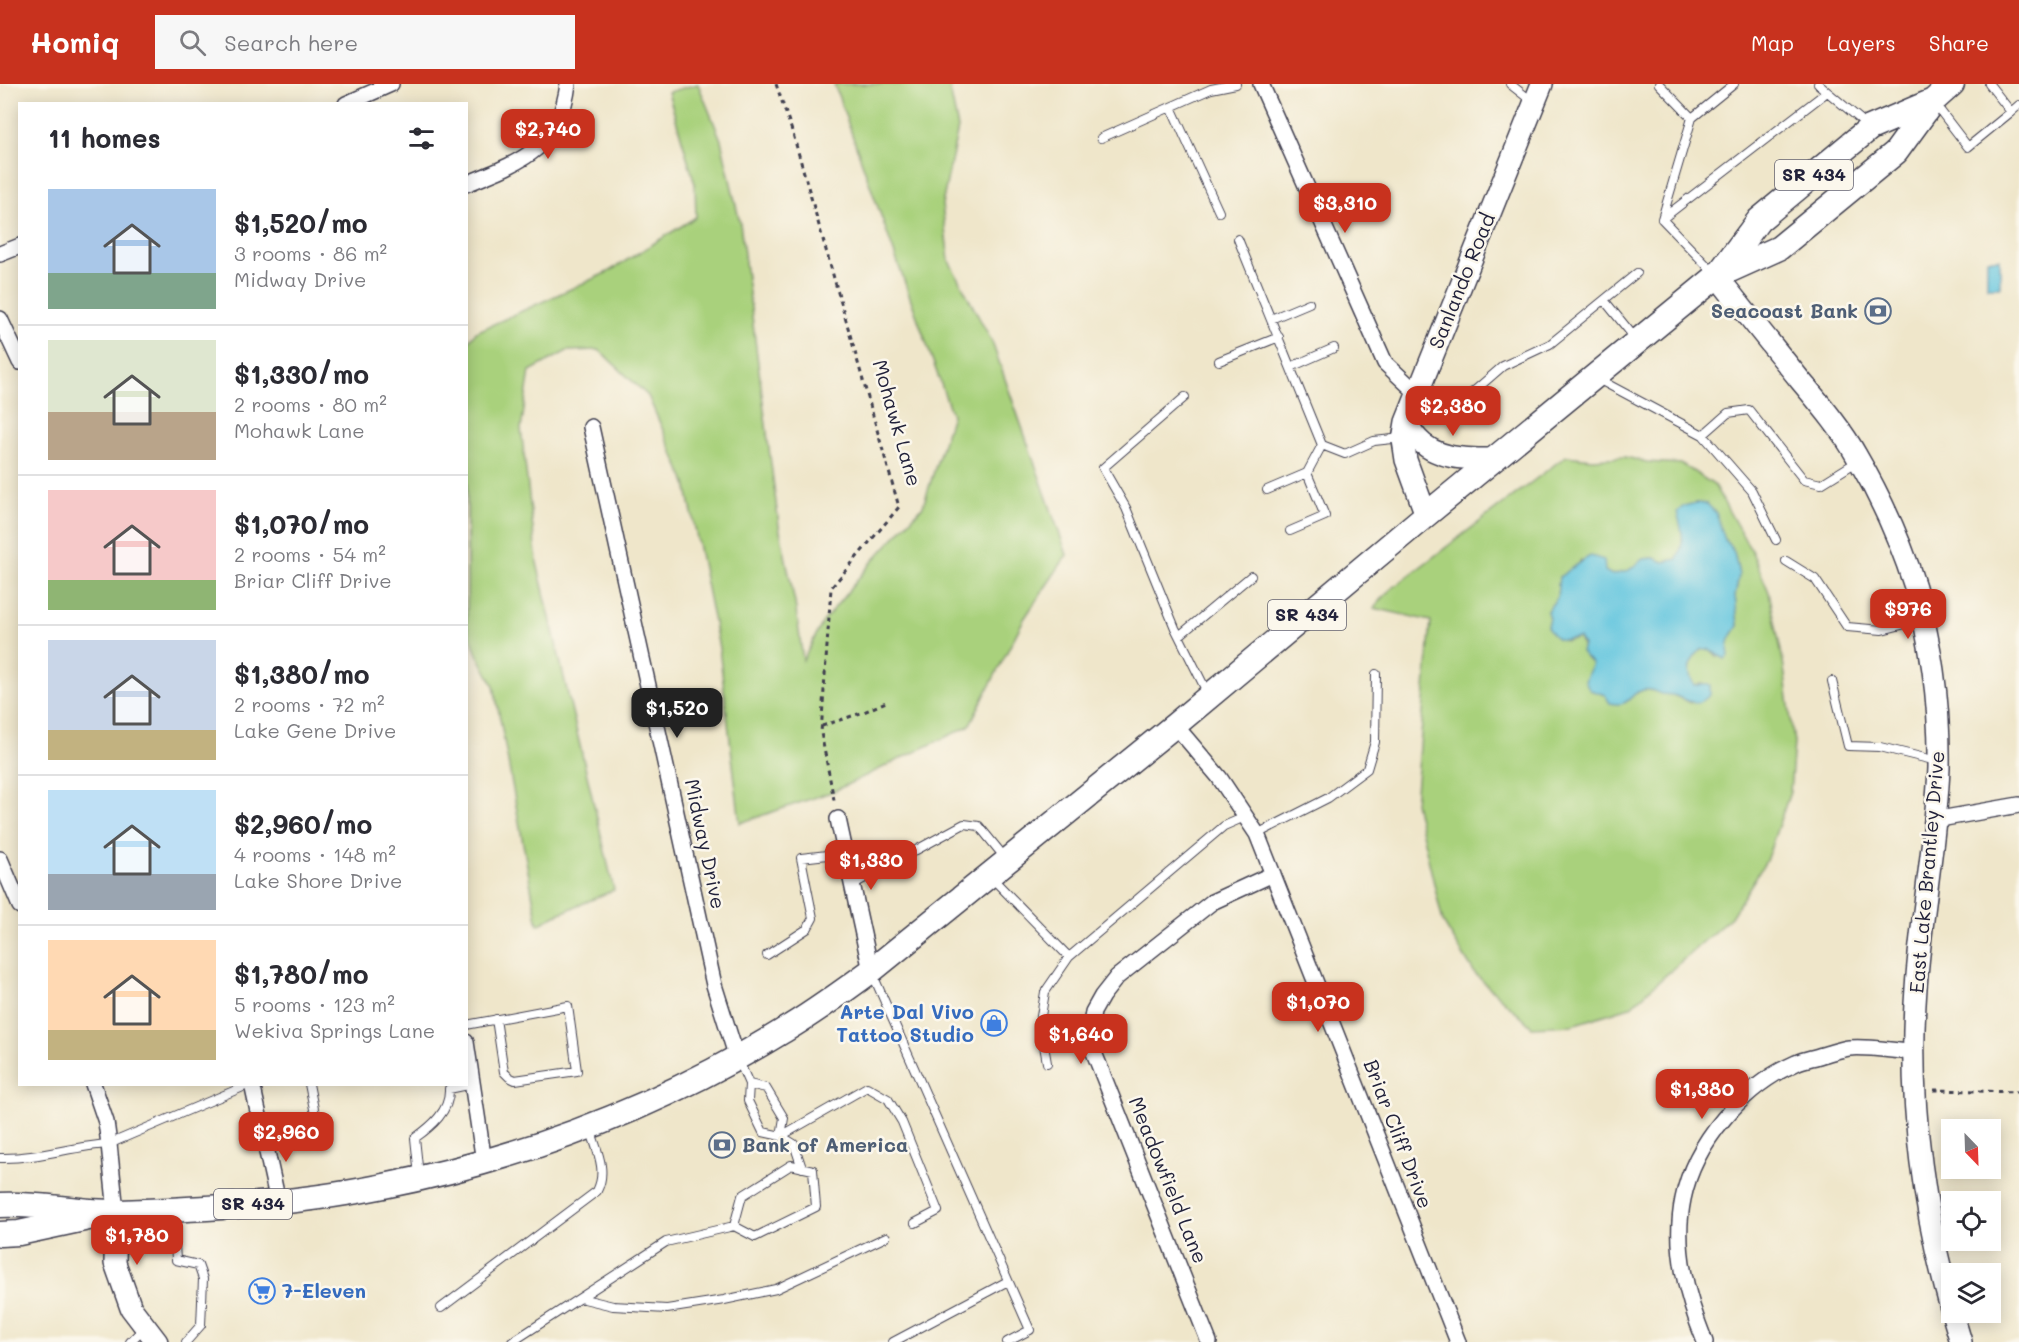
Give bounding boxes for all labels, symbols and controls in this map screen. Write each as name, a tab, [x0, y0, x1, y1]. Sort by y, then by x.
search box	[155, 15, 575, 69]
text: Homiq	[30, 24, 119, 60]
icon: search	[176, 26, 209, 59]
text: Search here	[224, 28, 358, 57]
text: Map	[1751, 29, 1794, 56]
text: Layers	[1827, 29, 1896, 56]
text: Share	[1929, 29, 1989, 56]
pin: $2,740	[499, 109, 597, 160]
text: $2,740	[515, 115, 581, 141]
text: 11 homes	[48, 121, 161, 155]
icon: filters	[405, 122, 438, 155]
road number: SR 434	[1775, 160, 1853, 190]
pin: $3,310	[1296, 183, 1394, 234]
text: $3,310	[1313, 189, 1377, 215]
text: $1,520/mo	[234, 206, 368, 240]
street label: Sanlando Road	[1422, 209, 1500, 352]
icon: home	[96, 213, 168, 285]
text: 3 rooms · 86 m²	[234, 240, 387, 266]
text: Midway Drive	[234, 266, 366, 292]
bank icon: Seacoast Bank	[1863, 296, 1893, 326]
place label: Seacoast Bank	[1711, 297, 1858, 323]
street label: Mohawk Lane	[867, 356, 928, 489]
text: $1,330/mo	[234, 357, 369, 391]
icon: home	[96, 364, 168, 436]
pin: $2,380	[1404, 386, 1502, 437]
text: 2 rooms · 80 m²	[234, 391, 387, 417]
text: $2,380	[1420, 392, 1486, 418]
text: Mohawk Lane	[234, 417, 365, 443]
text: $1,070/mo	[234, 507, 369, 541]
icon: home	[96, 514, 168, 586]
text: 2 rooms · 54 m²	[234, 541, 386, 567]
text: Briar Cliff Drive	[234, 567, 392, 593]
pin: $976	[1872, 589, 1944, 640]
text: $976	[1884, 595, 1932, 621]
road number: SR 434	[1268, 600, 1346, 630]
text: $1,380/mo	[234, 657, 370, 691]
icon: home	[96, 664, 168, 736]
pin: $1,520	[628, 688, 726, 739]
text: 2 rooms · 72 m²	[234, 691, 385, 717]
text: $1,520	[645, 694, 709, 720]
text: Lake Gene Drive	[234, 717, 396, 743]
street label: East Lake Brantley Drive	[1902, 750, 1950, 994]
street label: Midway Drive	[679, 776, 732, 911]
text: $2,960/mo	[234, 807, 372, 841]
icon: home	[96, 814, 168, 886]
pin: $1,330	[822, 840, 920, 891]
text: 4 rooms · 148 m²	[234, 841, 396, 867]
text: $1,330	[839, 846, 903, 872]
text: Lake Shore Drive	[234, 867, 402, 893]
text: $1,780/mo	[234, 957, 369, 991]
icon: home	[96, 964, 168, 1036]
pin: $1,070	[1269, 982, 1367, 1033]
text: $1,070	[1286, 988, 1350, 1014]
text: 5 rooms · 123 m²	[234, 991, 395, 1017]
place label: Arte Dal Vivo Tattoo Studio	[836, 998, 974, 1047]
shop icon: Arte Dal Vivo Tattoo Studio	[979, 1008, 1009, 1038]
pin: $1,640	[1032, 1014, 1130, 1065]
text: Wekiva Springs Lane	[234, 1017, 435, 1043]
text: $1,640	[1049, 1020, 1114, 1046]
street label: Briar Cliff Drive	[1359, 1055, 1439, 1212]
pin: $1,380	[1653, 1069, 1751, 1120]
text: $1,380	[1670, 1075, 1734, 1101]
street label: Meadowfield Lane	[1124, 1092, 1214, 1267]
pin: $2,960	[237, 1112, 335, 1163]
text: $2,960	[253, 1118, 319, 1144]
north arrow	[1941, 1119, 2001, 1179]
map controls	[1941, 1119, 2001, 1323]
bank icon: Bank of America	[707, 1130, 737, 1160]
place label: Bank of America	[742, 1131, 908, 1157]
road number: SR 434	[214, 1189, 292, 1219]
button: locate	[1941, 1191, 2001, 1251]
pin: $1,780	[88, 1215, 186, 1266]
text: $1,780	[105, 1221, 169, 1247]
button: layers	[1941, 1263, 2001, 1323]
supermarket icon: 7-Eleven	[247, 1276, 277, 1306]
place label: 7-Eleven	[282, 1277, 366, 1303]

